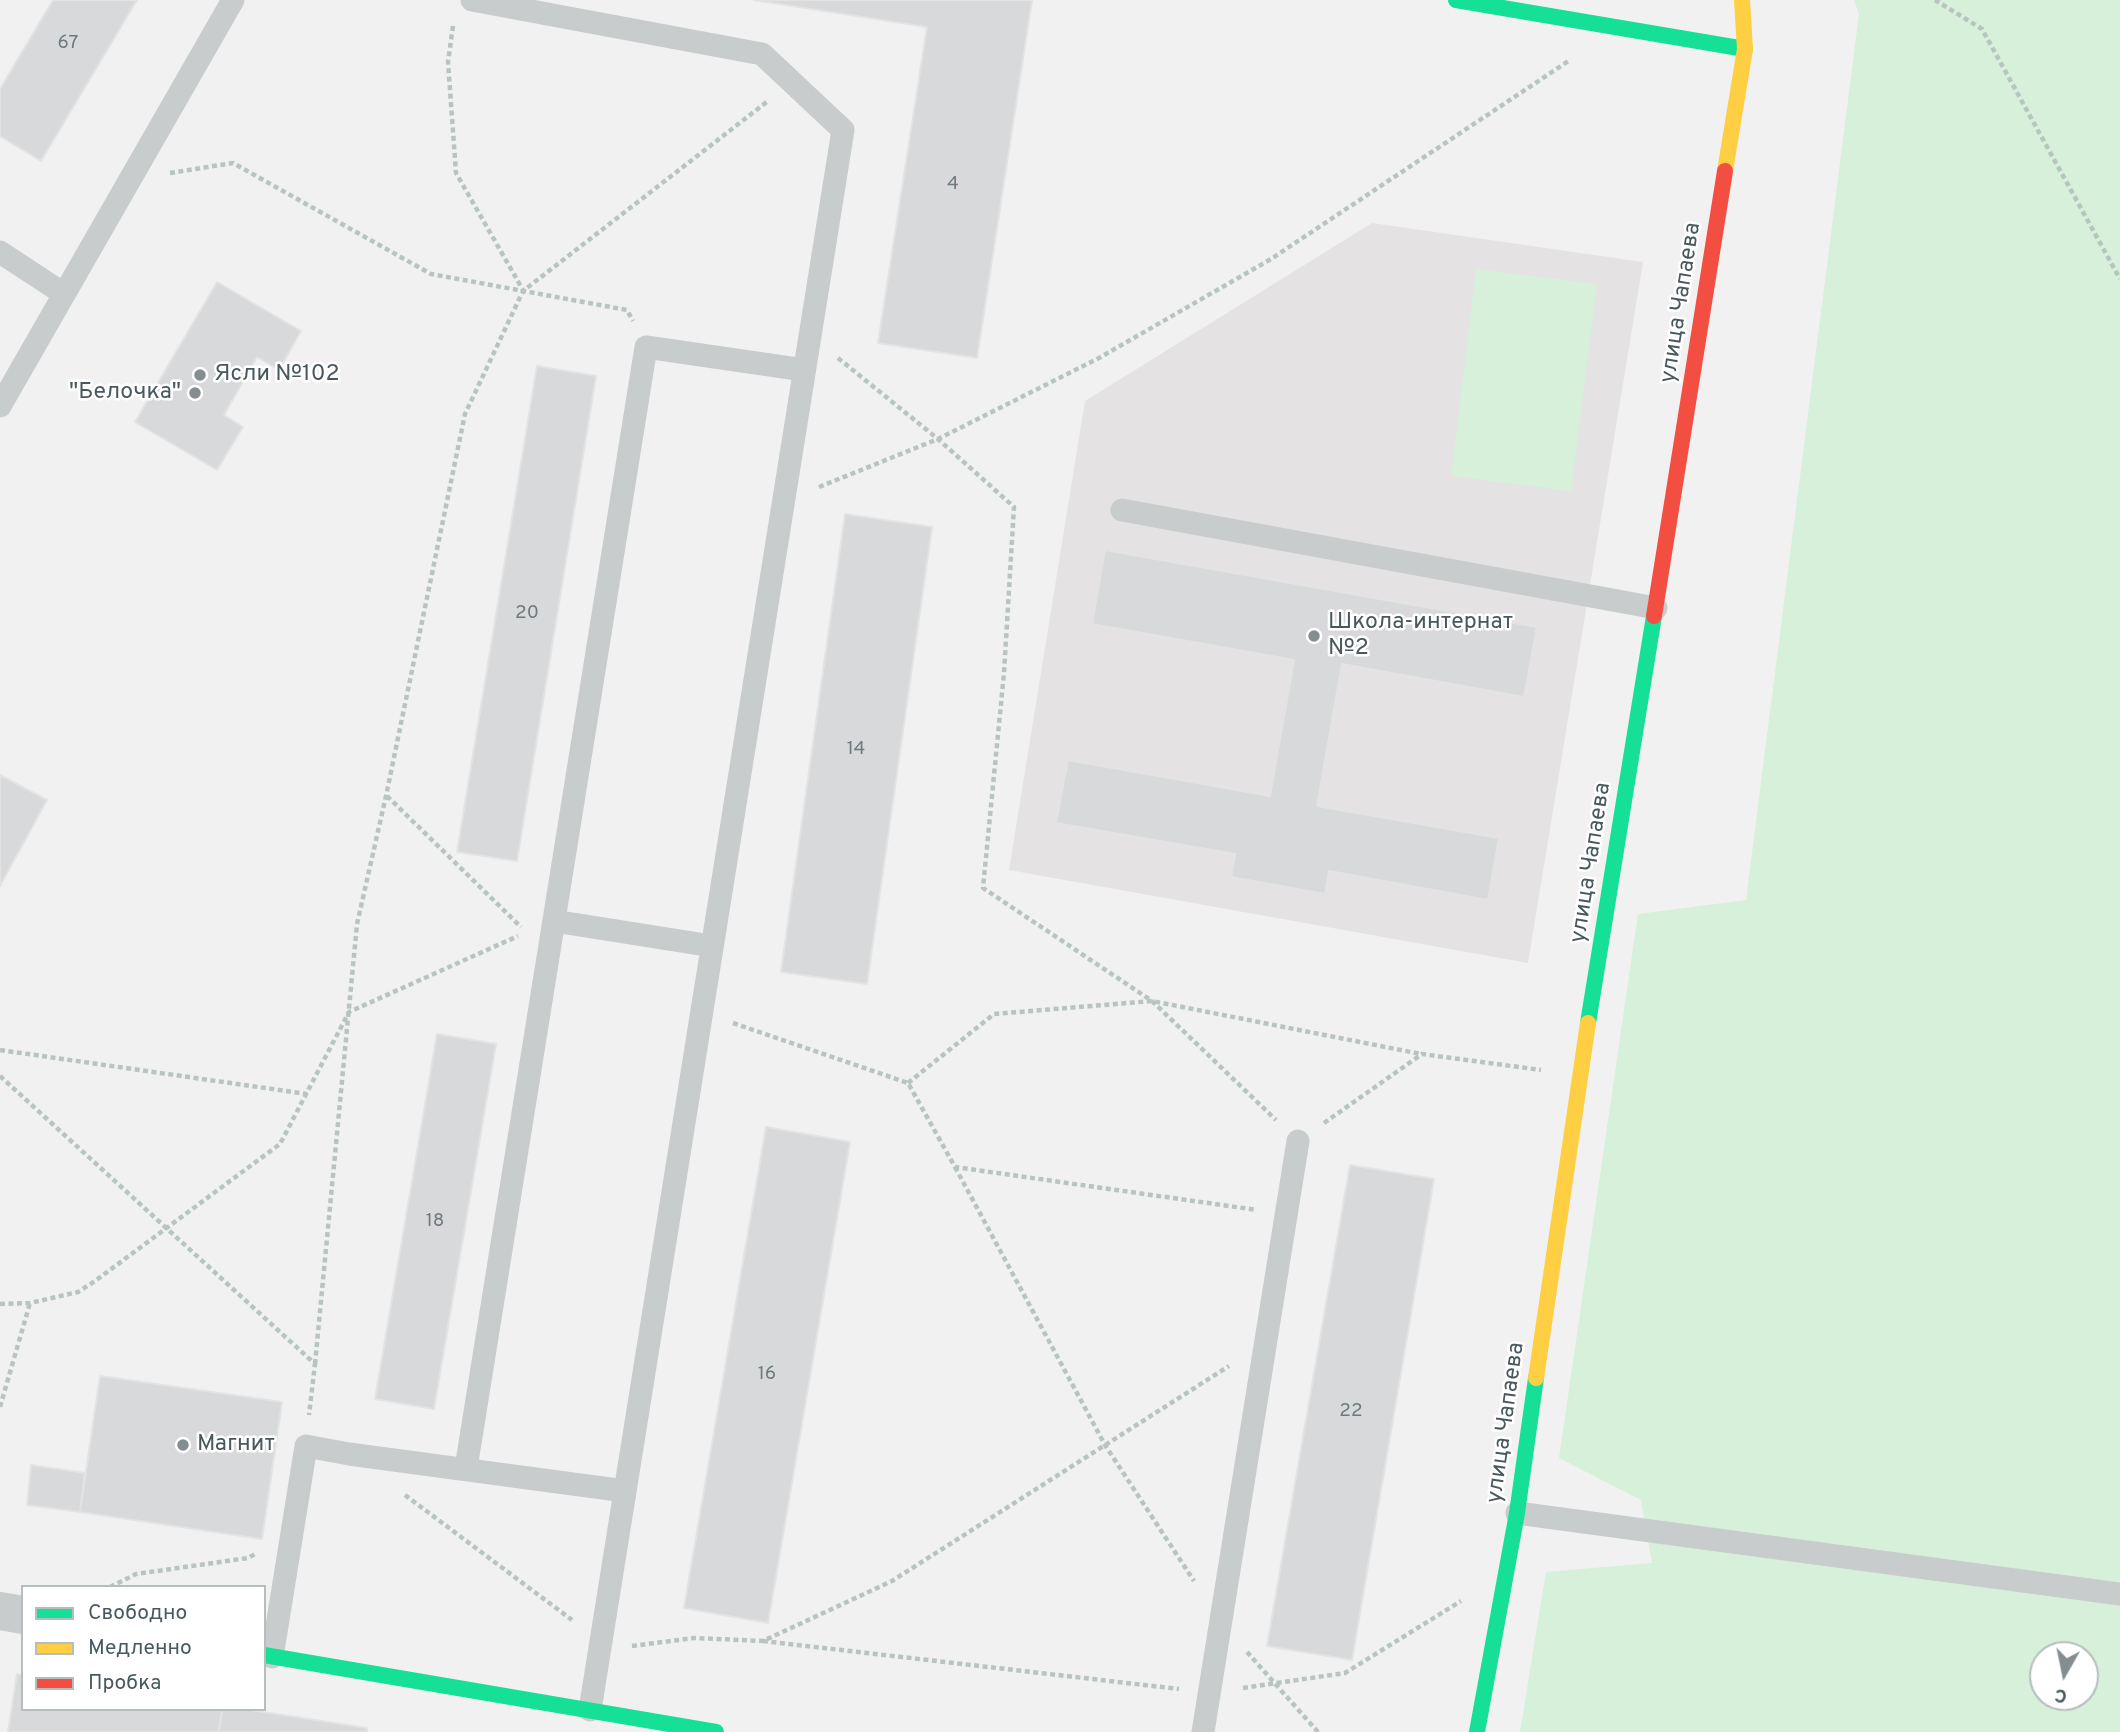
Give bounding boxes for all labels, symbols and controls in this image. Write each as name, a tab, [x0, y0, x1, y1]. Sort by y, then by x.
house number: 67	[58, 33, 78, 55]
house number: 4	[947, 174, 959, 196]
street label: улица Чапаева	[1656, 221, 1708, 385]
place label: Ясли №102	[214, 361, 340, 389]
marker: Ясли №102	[192, 367, 208, 383]
place label: "Белочка"	[69, 379, 181, 407]
marker: "Белочка"	[187, 385, 203, 401]
house number: 20	[515, 603, 539, 625]
place label: Школа-интернат №2	[1328, 609, 1513, 663]
marker: Школа-интернат №2	[1306, 628, 1322, 644]
house number: 14	[847, 739, 865, 761]
street label: улица Чапаева	[1566, 781, 1618, 945]
house number: 18	[426, 1211, 444, 1233]
street label: улица Чапаева	[1482, 1341, 1532, 1505]
house number: 16	[758, 1364, 776, 1386]
house number: 22	[1339, 1401, 1363, 1423]
place label: Магнит	[197, 1431, 275, 1459]
marker: Магнит	[175, 1437, 191, 1453]
legend	[21, 1585, 266, 1711]
text: Свободно	[88, 1600, 187, 1627]
text: Медленно	[88, 1635, 192, 1662]
north arrow	[2029, 1641, 2099, 1711]
text: Пробка	[88, 1670, 161, 1697]
text: С	[2053, 1682, 2069, 1708]

